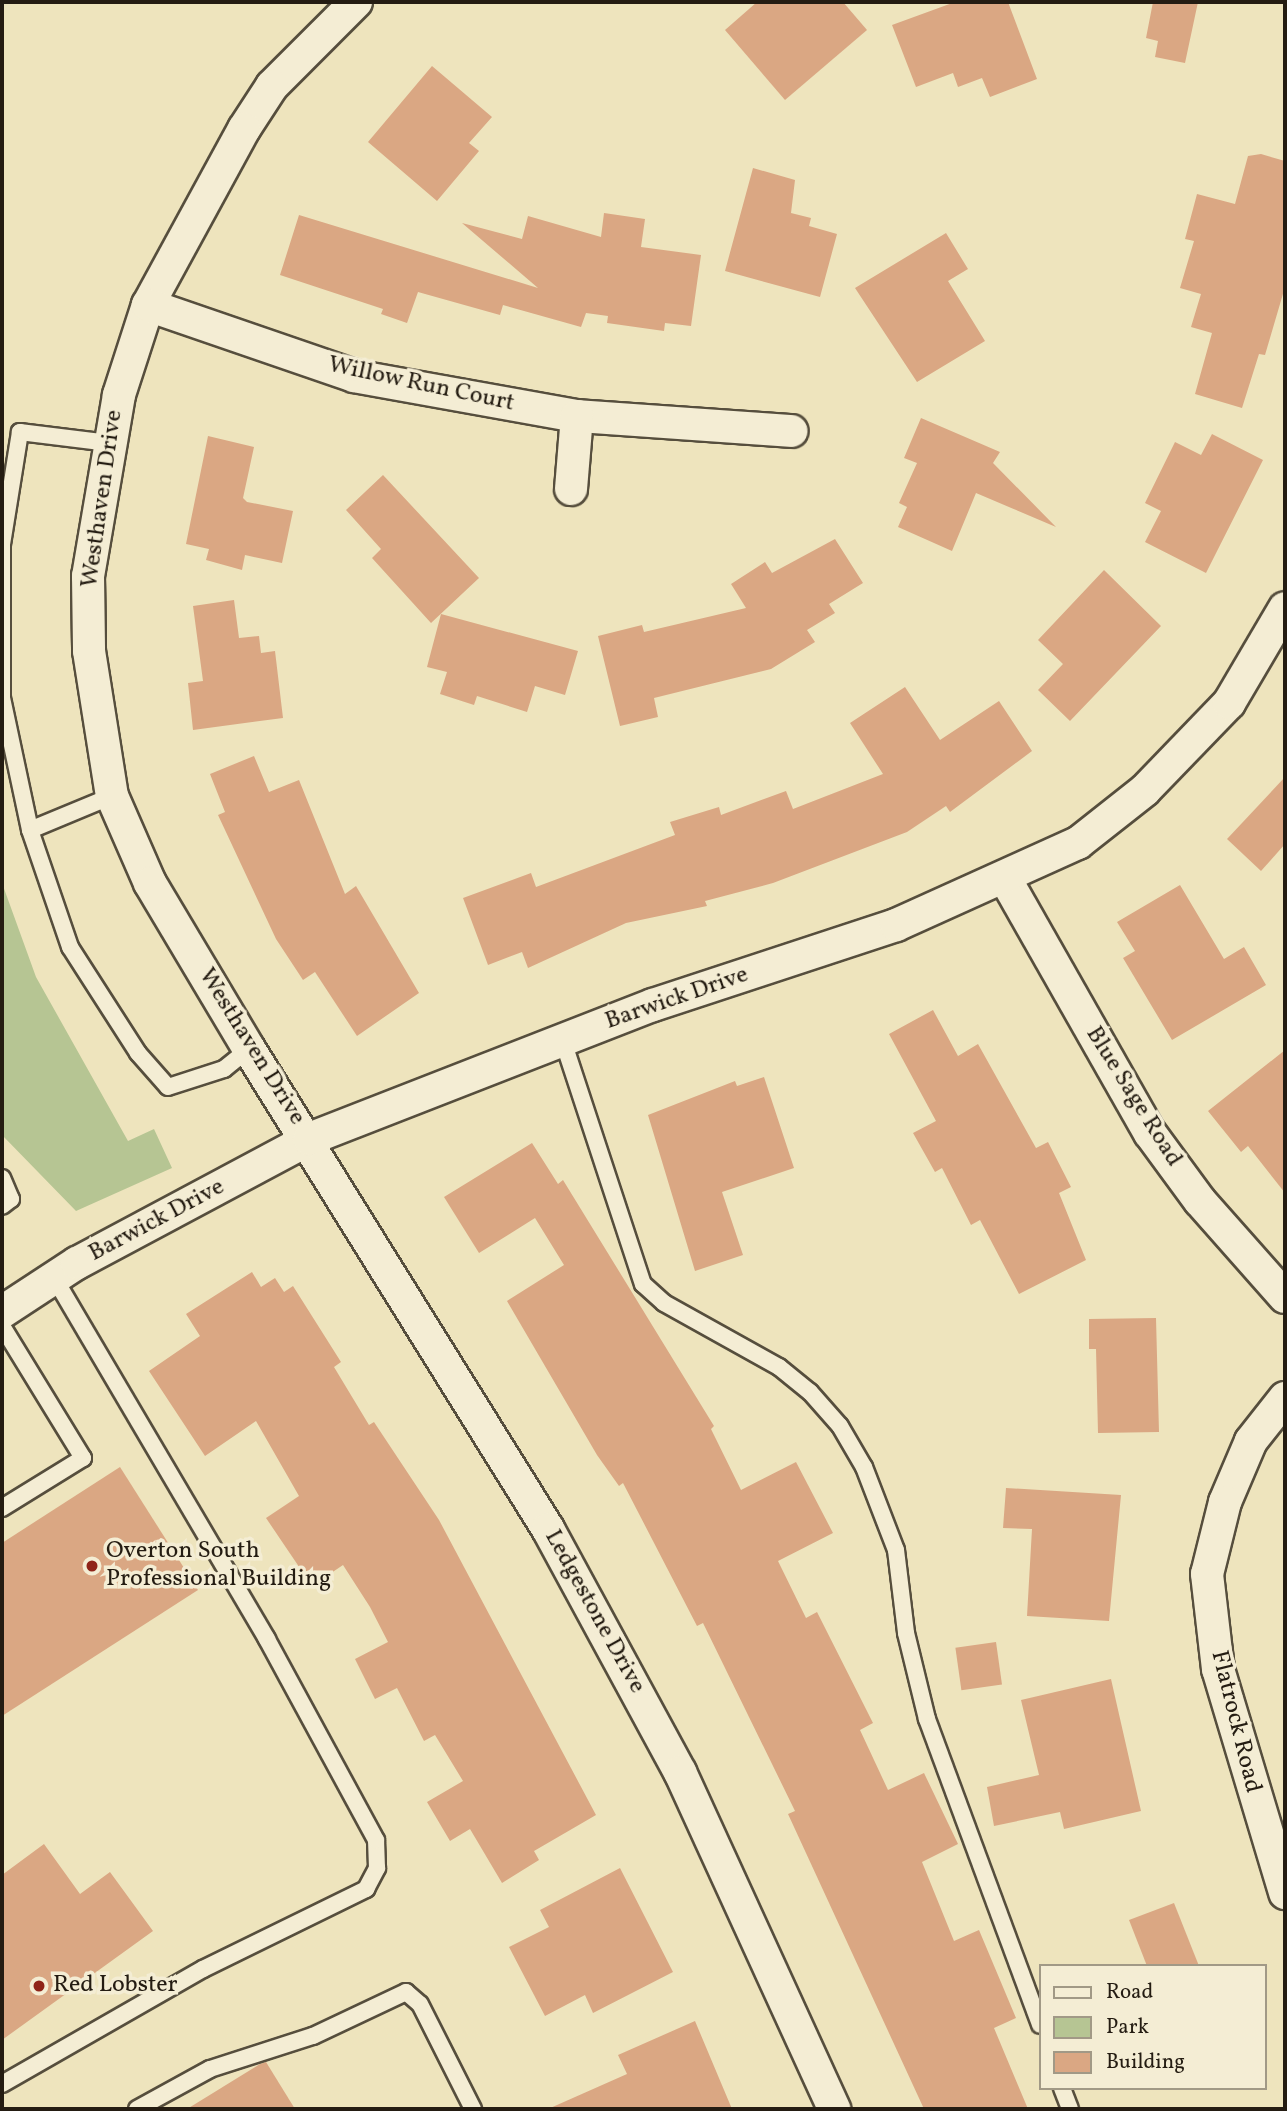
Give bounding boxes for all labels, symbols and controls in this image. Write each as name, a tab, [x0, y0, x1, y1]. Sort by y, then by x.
street label: Willow Run Court	[325, 351, 517, 419]
street label: Westhaven Drive	[76, 408, 130, 590]
street label: Barwick Drive	[602, 961, 752, 1037]
street label: Westhaven Drive	[191, 963, 311, 1131]
street label: Blue Sage Road	[1078, 1022, 1188, 1172]
street label: Barwick Drive	[84, 1173, 230, 1269]
street label: Ledgestone Drive	[537, 1525, 651, 1699]
place label: Overton South Professional Building	[106, 1538, 331, 1594]
marker: Overton South Professional Building	[84, 1558, 100, 1574]
street label: Flatrock Road	[1203, 1648, 1267, 1796]
legend	[1038, 1964, 1266, 2090]
place label: Red Lobster	[53, 1972, 178, 2000]
marker: Red Lobster	[31, 1978, 47, 1994]
text: Road	[1106, 1978, 1153, 2007]
text: Park	[1106, 2013, 1149, 2042]
text: Building	[1106, 2048, 1185, 2077]

